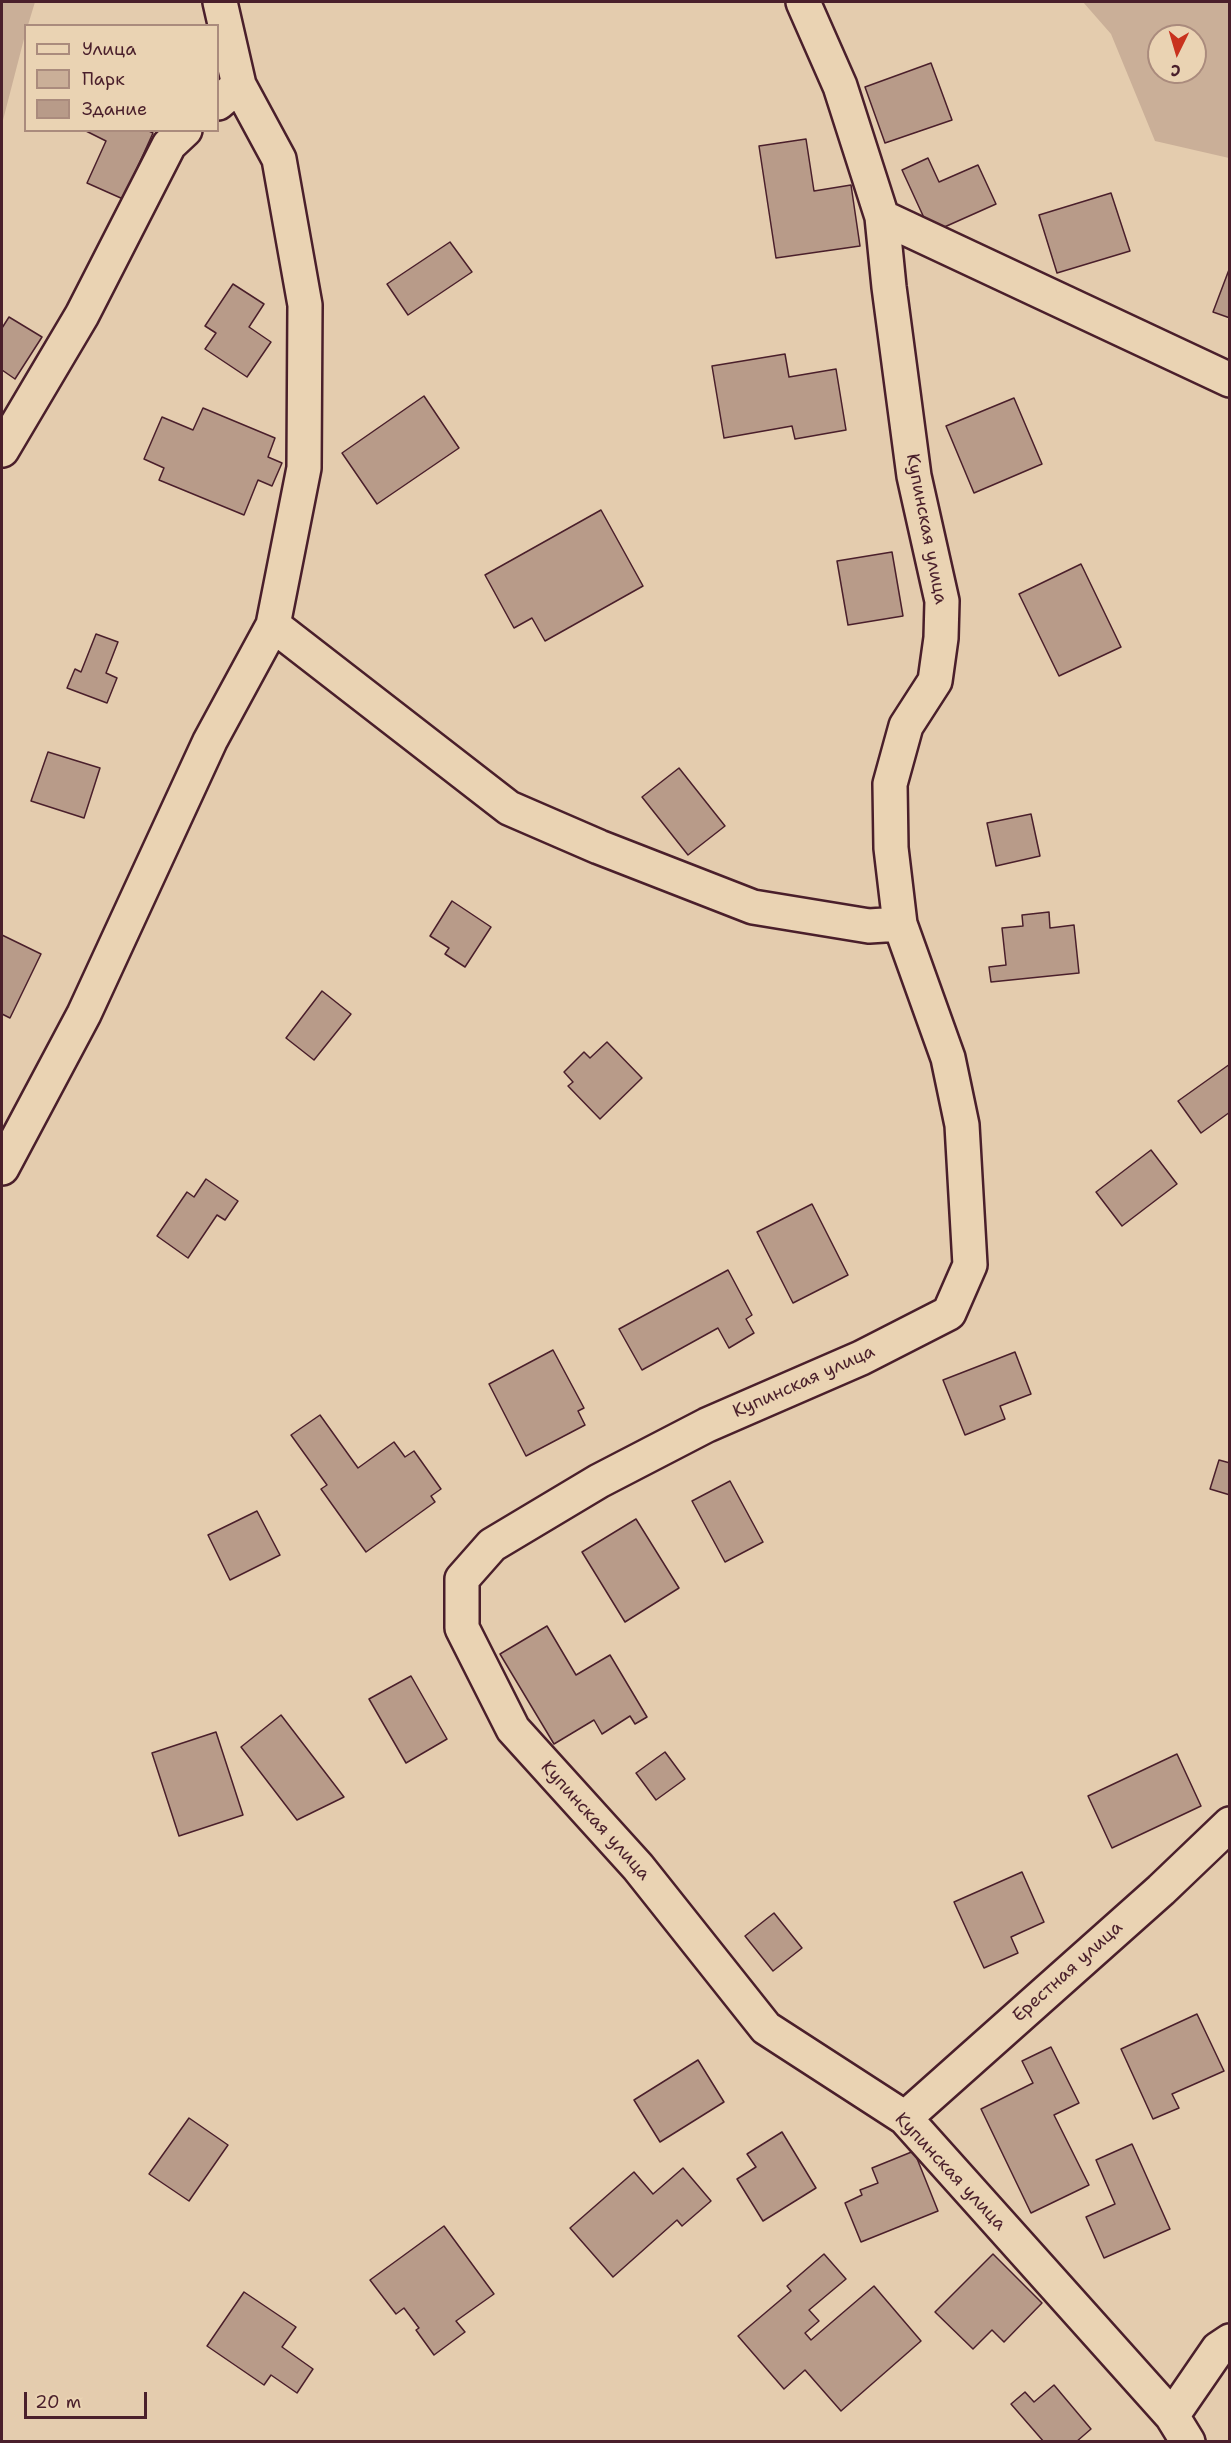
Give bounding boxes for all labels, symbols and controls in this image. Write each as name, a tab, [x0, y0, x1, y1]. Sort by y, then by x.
legend	[24, 24, 219, 132]
north arrow	[1147, 24, 1207, 84]
text: Улица	[82, 37, 136, 61]
text: С	[1170, 60, 1181, 81]
text: Парк	[82, 67, 125, 91]
text: Здание	[82, 97, 147, 121]
street label: Купинская улица	[901, 452, 951, 606]
street label: Купинская улица	[730, 1341, 878, 1423]
street label: Купинская улица	[536, 1757, 654, 1885]
street label: Ерестная улица	[1009, 1917, 1127, 2027]
street label: Купинская улица	[890, 2109, 1010, 2235]
scale bar	[27, 2380, 150, 2418]
text: 20 m	[35, 2390, 81, 2414]

